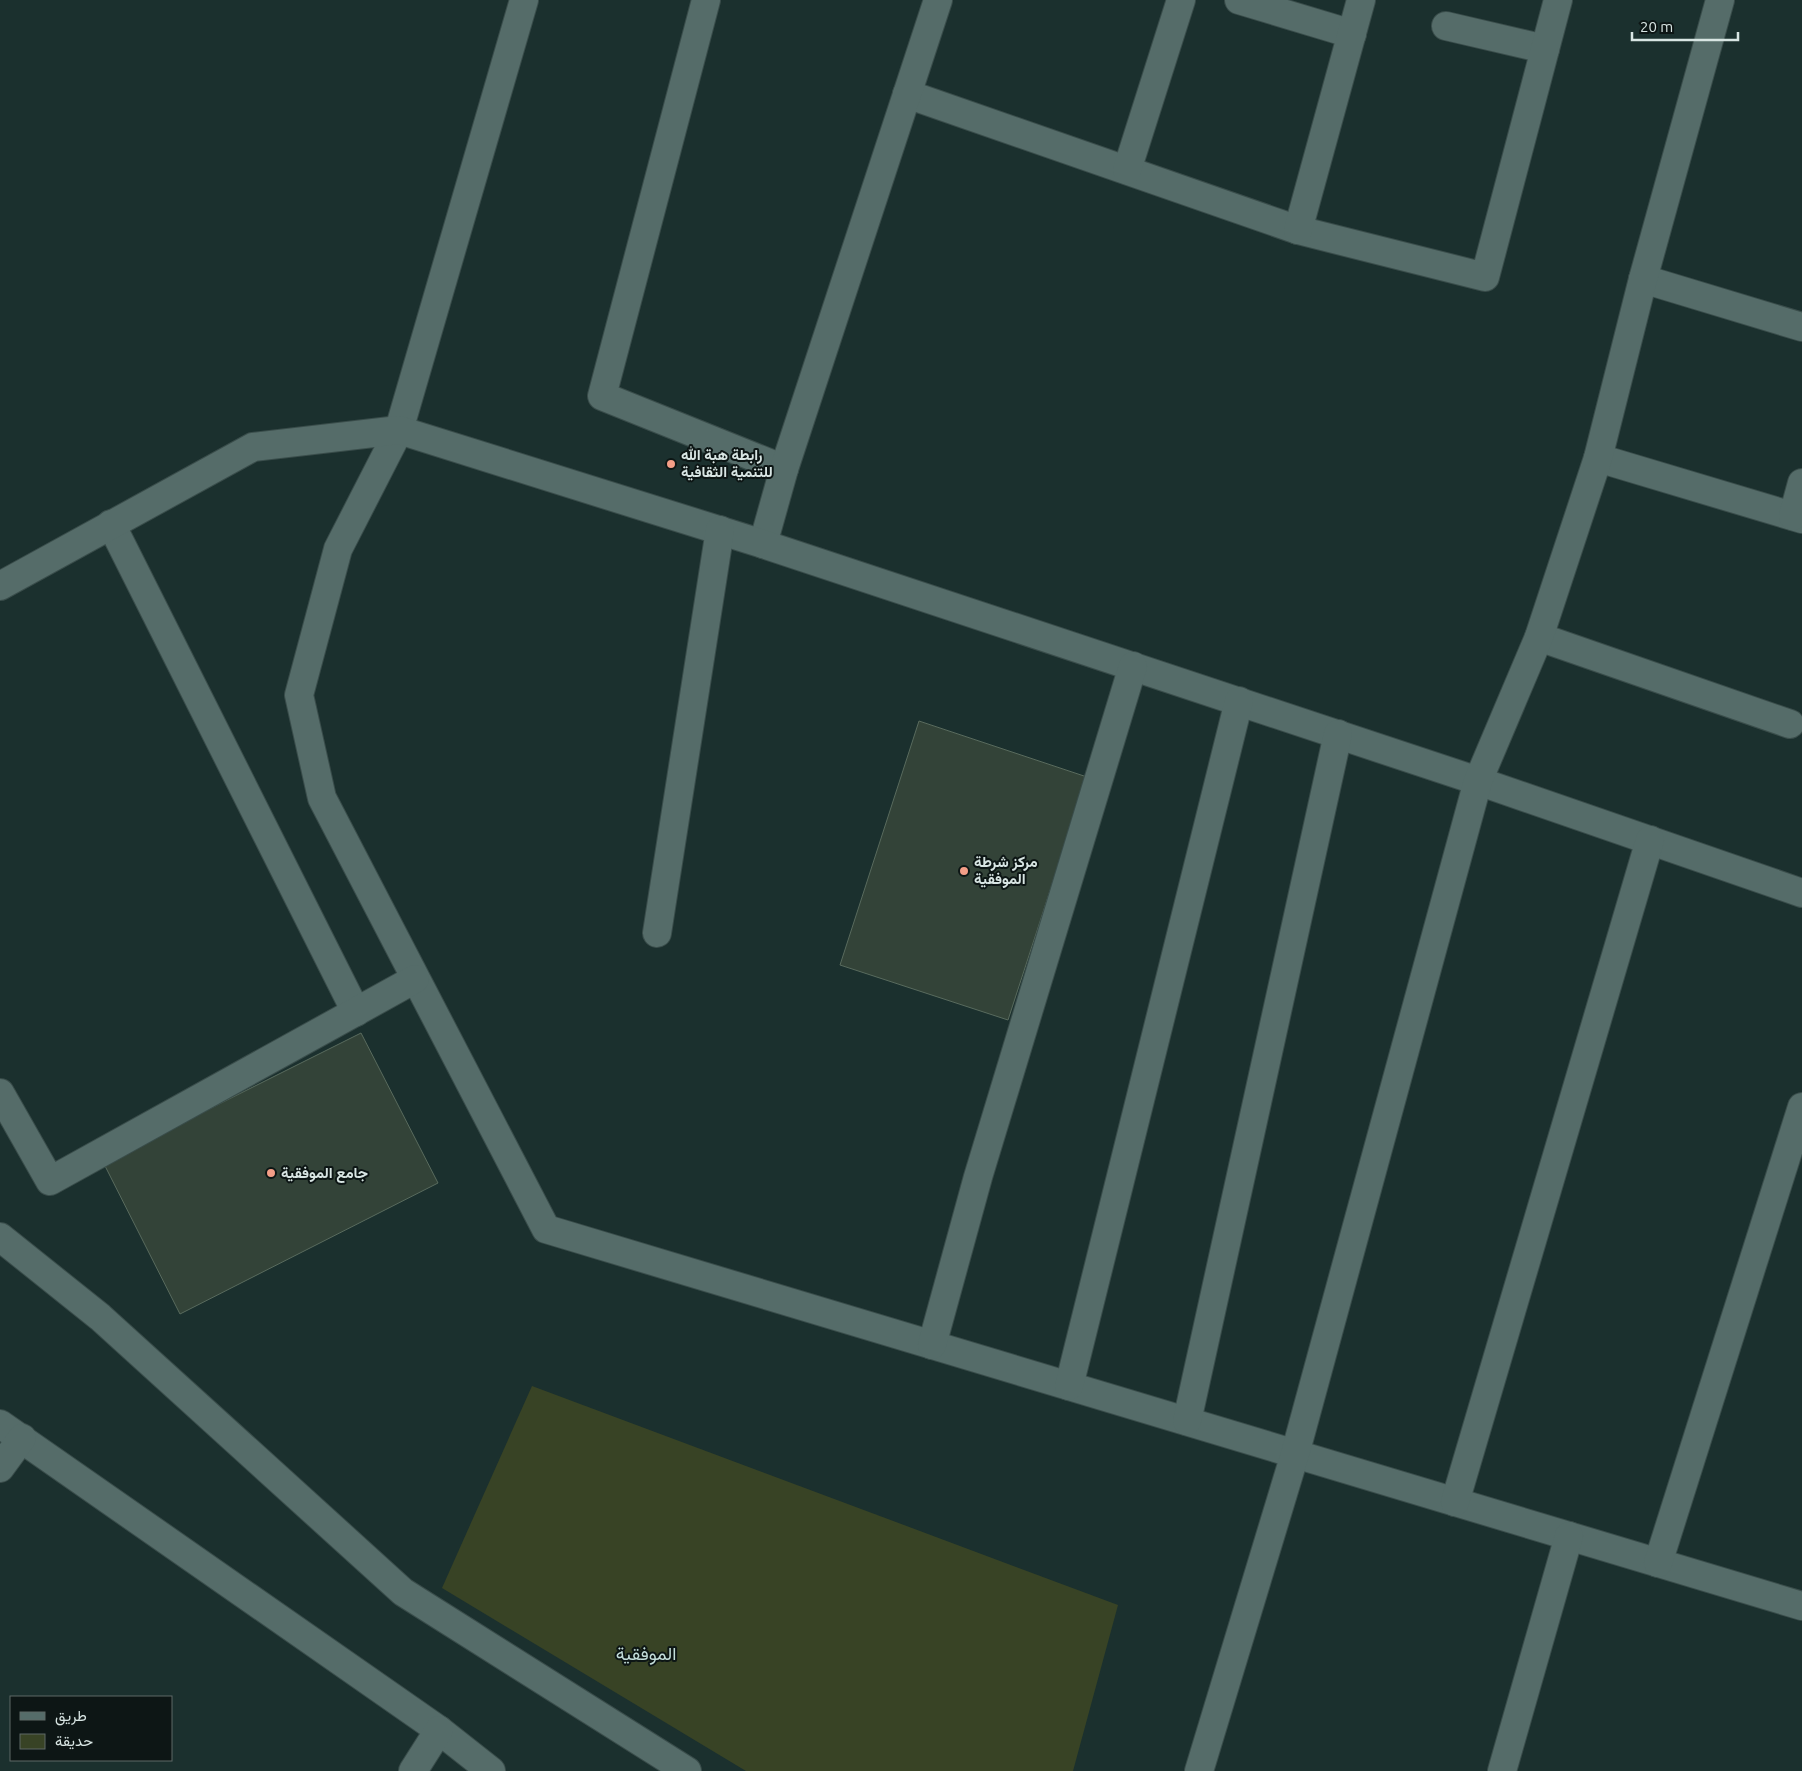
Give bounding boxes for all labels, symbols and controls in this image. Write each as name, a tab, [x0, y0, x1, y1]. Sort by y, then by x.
scale bar	[1632, 10, 1738, 42]
text: 20 m	[1640, 18, 1673, 35]
place label: رابطة هبة الله للتنمية الثقافية	[681, 446, 773, 481]
marker: رابطة هبة الله للتنمية الثقافية	[665, 458, 677, 470]
place label: مركز شرطة الموفقية	[974, 853, 1038, 888]
marker: مركز شرطة الموفقية	[958, 865, 970, 877]
place label: جامع الموفقية	[281, 1164, 368, 1183]
marker: جامع الموفقية	[265, 1167, 277, 1179]
district label: الموفقية	[616, 1643, 676, 1665]
legend	[10, 1696, 172, 1761]
text: طريق	[55, 1707, 87, 1726]
text: حديقة	[55, 1732, 93, 1750]

